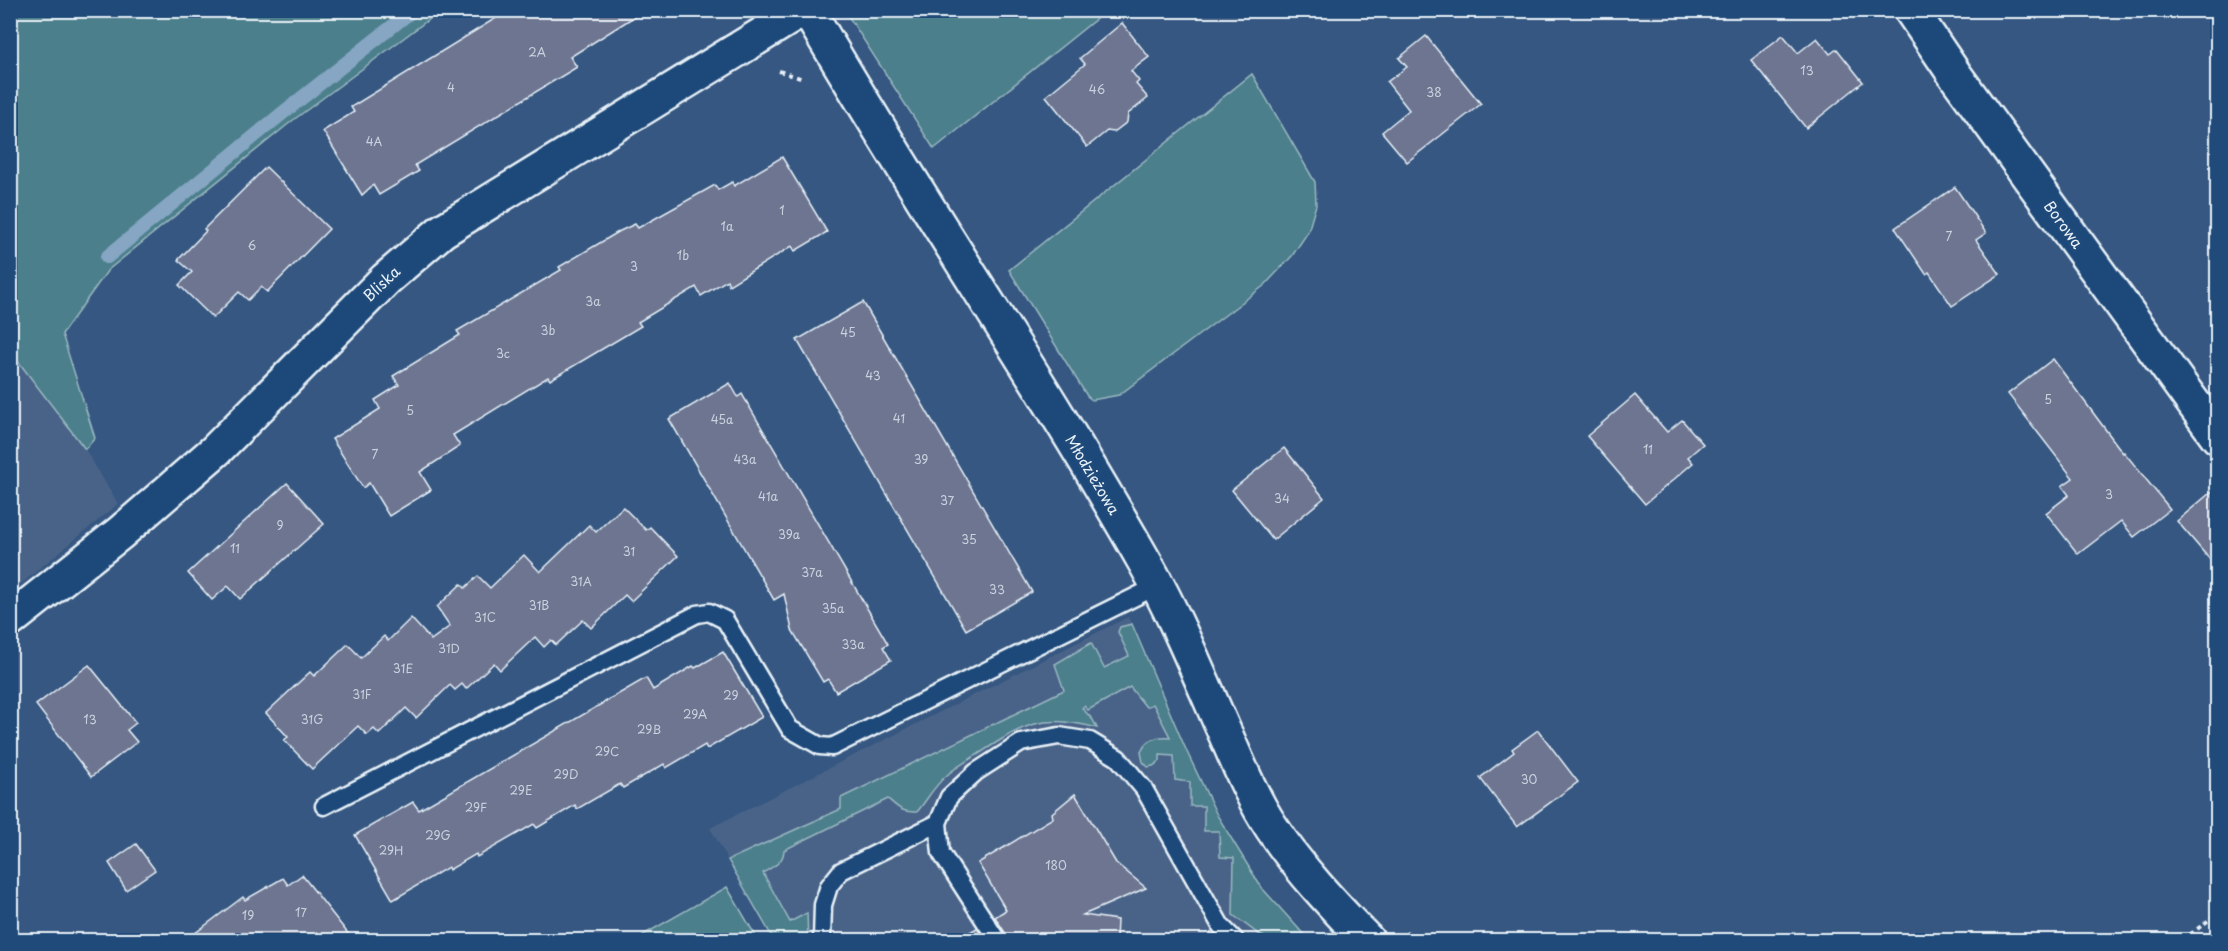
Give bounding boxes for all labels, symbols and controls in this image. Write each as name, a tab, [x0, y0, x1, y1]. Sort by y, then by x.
house number: 2A	[528, 43, 546, 61]
house number: 13	[1800, 61, 1814, 79]
house number: 4	[447, 78, 455, 96]
house number: 46	[1089, 80, 1105, 98]
house number: 38	[1426, 83, 1442, 101]
house number: 4A	[366, 132, 383, 150]
street label: Borowa	[2039, 195, 2090, 253]
house number: 1	[779, 201, 785, 219]
house number: 1a	[721, 217, 734, 235]
house number: 7	[1946, 227, 1953, 245]
house number: 6	[248, 236, 256, 254]
house number: 1b	[677, 246, 689, 264]
house number: 3	[630, 257, 638, 275]
street label: Bliska	[357, 259, 405, 306]
house number: 3a	[585, 292, 601, 310]
house number: 3b	[541, 321, 555, 339]
house number: 45	[840, 323, 856, 341]
house number: 3c	[496, 344, 510, 362]
house number: 43	[865, 366, 881, 384]
house number: 5	[2044, 390, 2052, 408]
house number: 5	[406, 401, 414, 419]
house number: 41	[893, 409, 905, 427]
house number: 45a	[711, 410, 734, 428]
street label: Młodzieżowa	[1060, 430, 1127, 519]
house number: 11	[1643, 440, 1653, 458]
house number: 7	[372, 445, 379, 463]
house number: 43a	[733, 450, 757, 468]
house number: 39	[914, 450, 928, 468]
house number: 3	[2105, 485, 2113, 503]
house number: 41a	[758, 487, 779, 505]
house number: 34	[1274, 489, 1290, 507]
house number: 37	[940, 491, 955, 509]
house number: 9	[276, 516, 284, 534]
house number: 39a	[778, 525, 801, 543]
house number: 35	[961, 530, 977, 548]
house number: 11	[230, 539, 240, 557]
house number: 31	[623, 542, 635, 560]
house number: 37a	[801, 563, 823, 581]
house number: 31A	[570, 572, 592, 590]
house number: 33	[989, 580, 1005, 598]
house number: 31B	[529, 596, 549, 614]
house number: 35a	[822, 599, 845, 617]
house number: 31C	[474, 608, 496, 626]
house number: 33a	[841, 635, 865, 653]
house number: 31D	[438, 639, 460, 657]
house number: 31E	[393, 659, 413, 677]
house number: 31F	[352, 685, 372, 703]
house number: 29	[723, 686, 739, 704]
house number: 29A	[683, 705, 707, 723]
house number: 13	[83, 710, 97, 728]
house number: 31G	[301, 710, 323, 728]
house number: 29B	[637, 720, 661, 738]
house number: 29C	[595, 742, 619, 760]
house number: 29D	[554, 765, 578, 783]
house number: 30	[1521, 770, 1538, 788]
house number: 29E	[510, 781, 532, 799]
house number: 29F	[465, 798, 487, 816]
house number: 29G	[425, 826, 451, 844]
house number: 29H	[379, 841, 403, 859]
house number: 180	[1045, 856, 1067, 874]
house number: 17	[295, 903, 307, 921]
house number: 19	[242, 906, 254, 924]

